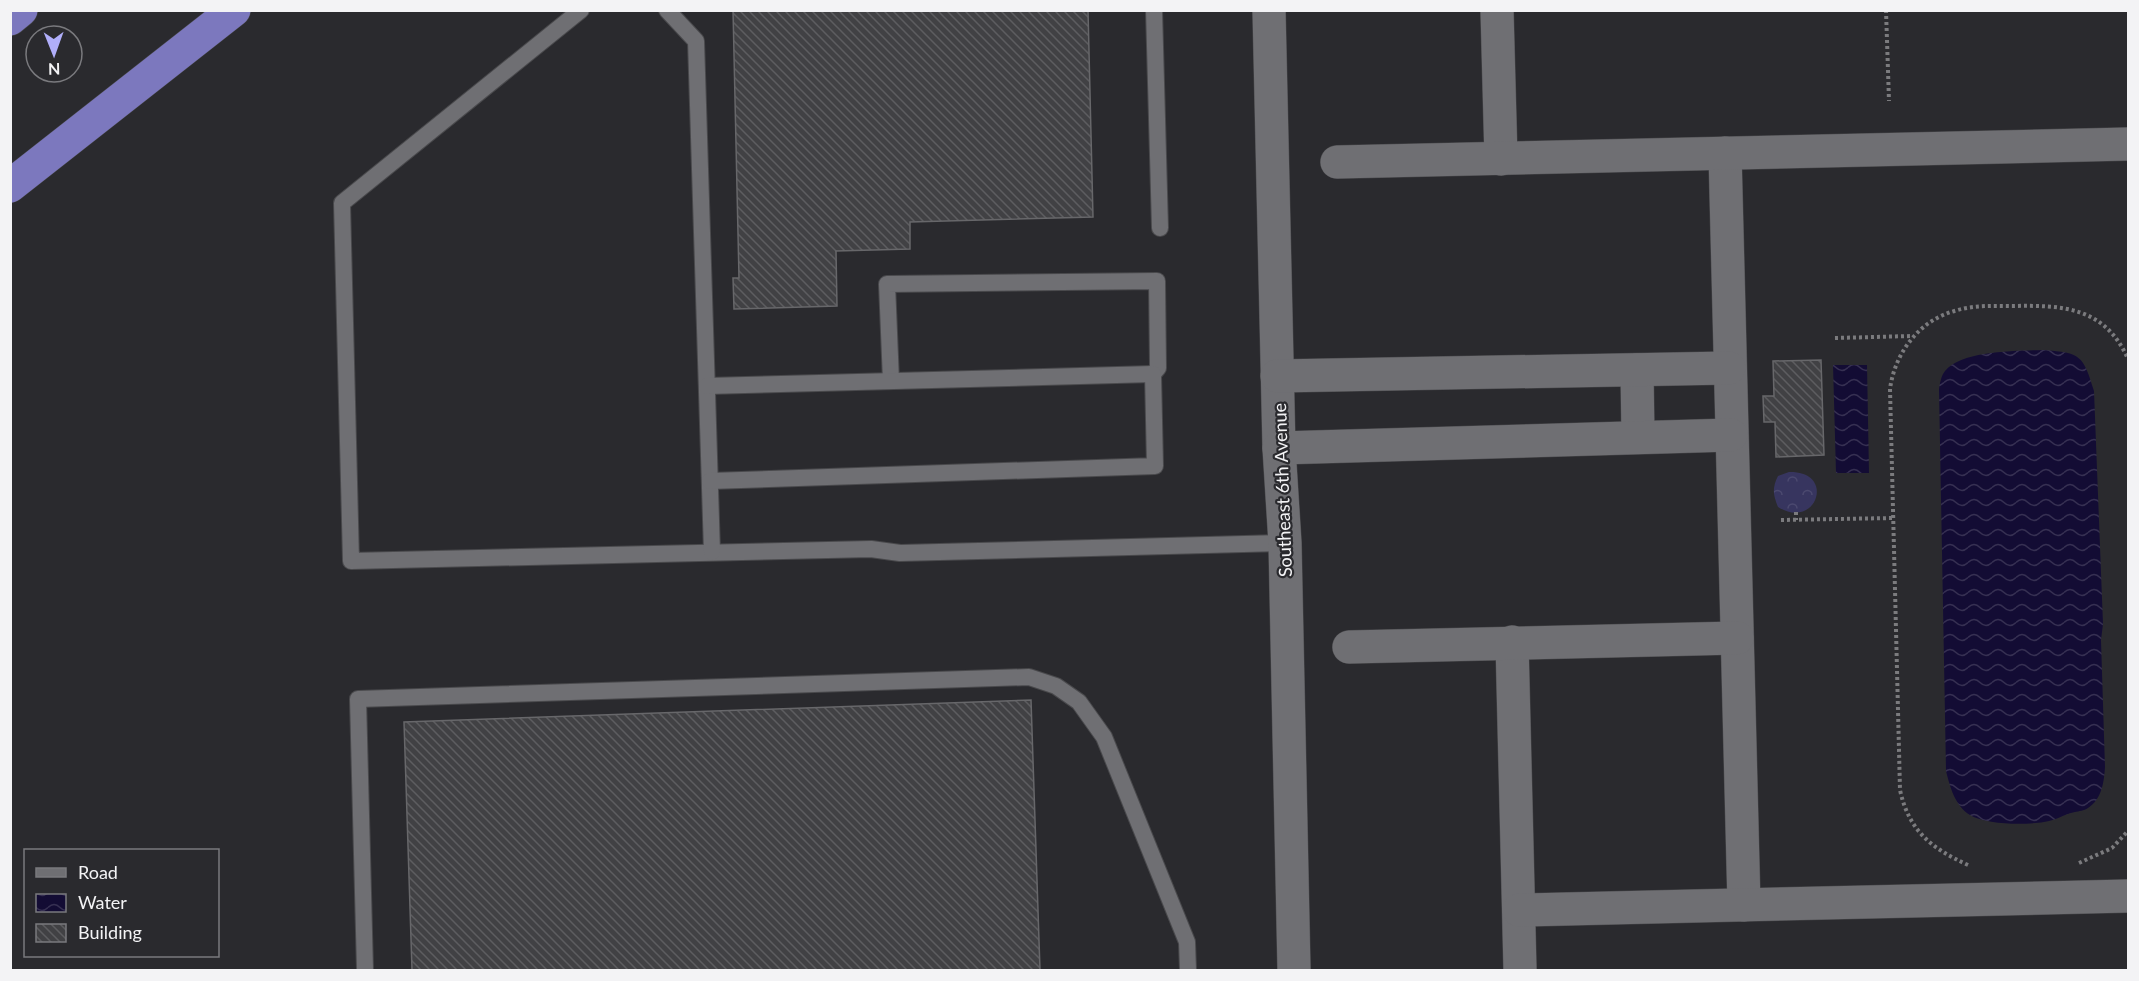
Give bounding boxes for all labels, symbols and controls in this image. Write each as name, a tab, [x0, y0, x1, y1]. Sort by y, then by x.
north arrow	[24, 24, 84, 84]
text: N	[48, 60, 61, 79]
street label: Southeast 6th Avenue	[1268, 403, 1296, 577]
legend	[24, 849, 219, 957]
text: Road	[78, 861, 118, 883]
text: Water	[78, 891, 127, 913]
text: Building	[78, 921, 142, 943]

